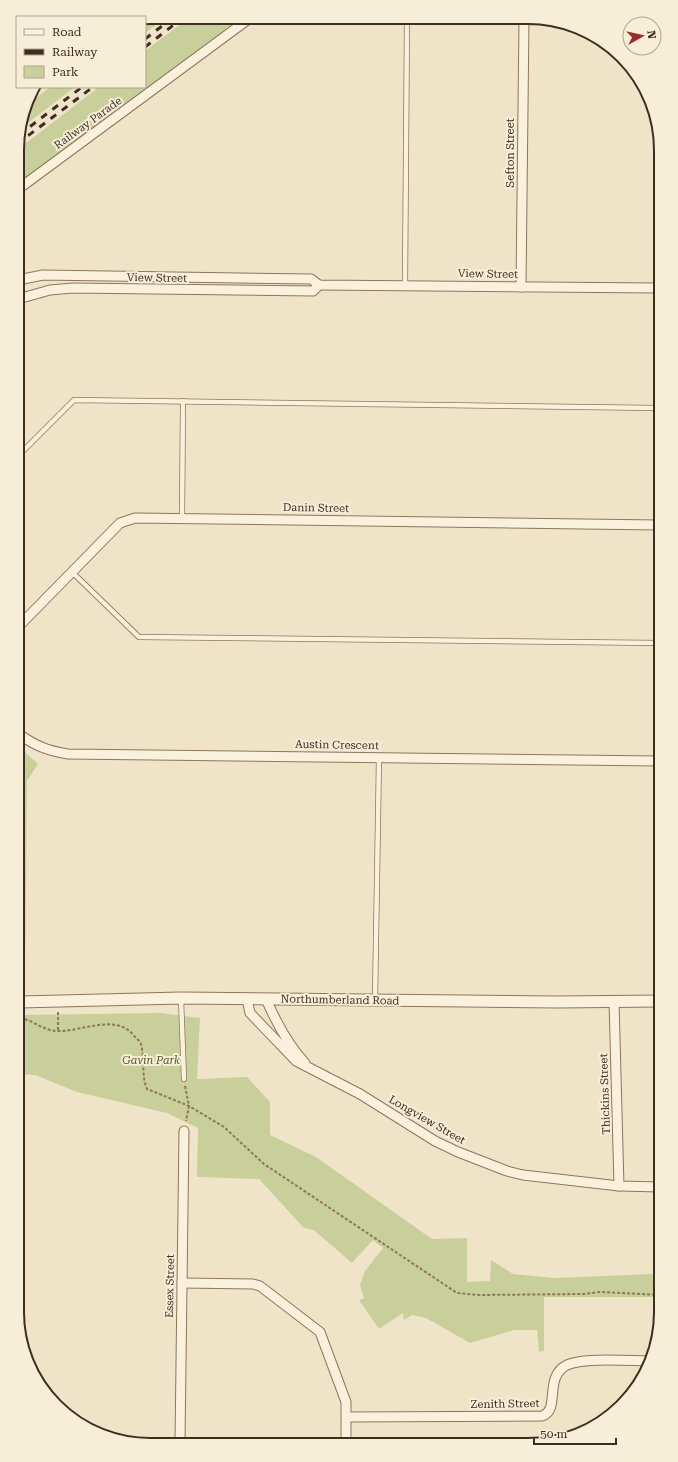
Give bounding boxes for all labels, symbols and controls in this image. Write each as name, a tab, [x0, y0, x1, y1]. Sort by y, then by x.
legend	[16, 16, 146, 88]
north arrow	[622, 16, 662, 56]
text: Road	[52, 25, 82, 39]
text: N	[644, 30, 659, 40]
text: Railway	[52, 45, 98, 59]
text: Park	[52, 65, 79, 79]
street label: Railway Parade	[52, 94, 124, 152]
street label: Sefton Street	[504, 118, 517, 188]
street label: View Street	[458, 267, 518, 281]
street label: View Street	[127, 271, 187, 285]
street label: Danin Street	[283, 501, 349, 515]
street label: Austin Crescent	[295, 738, 379, 752]
street label: Northumberland Road	[280, 992, 400, 1008]
street label: Thickins Street	[597, 1053, 613, 1135]
park label: Gavin Park	[122, 1054, 180, 1067]
street label: Longview Street	[386, 1093, 468, 1147]
street label: Essex Street	[163, 1254, 177, 1318]
street label: Zenith Street	[470, 1397, 540, 1411]
scale bar	[534, 1420, 616, 1446]
text: 50 m	[540, 1427, 567, 1441]

